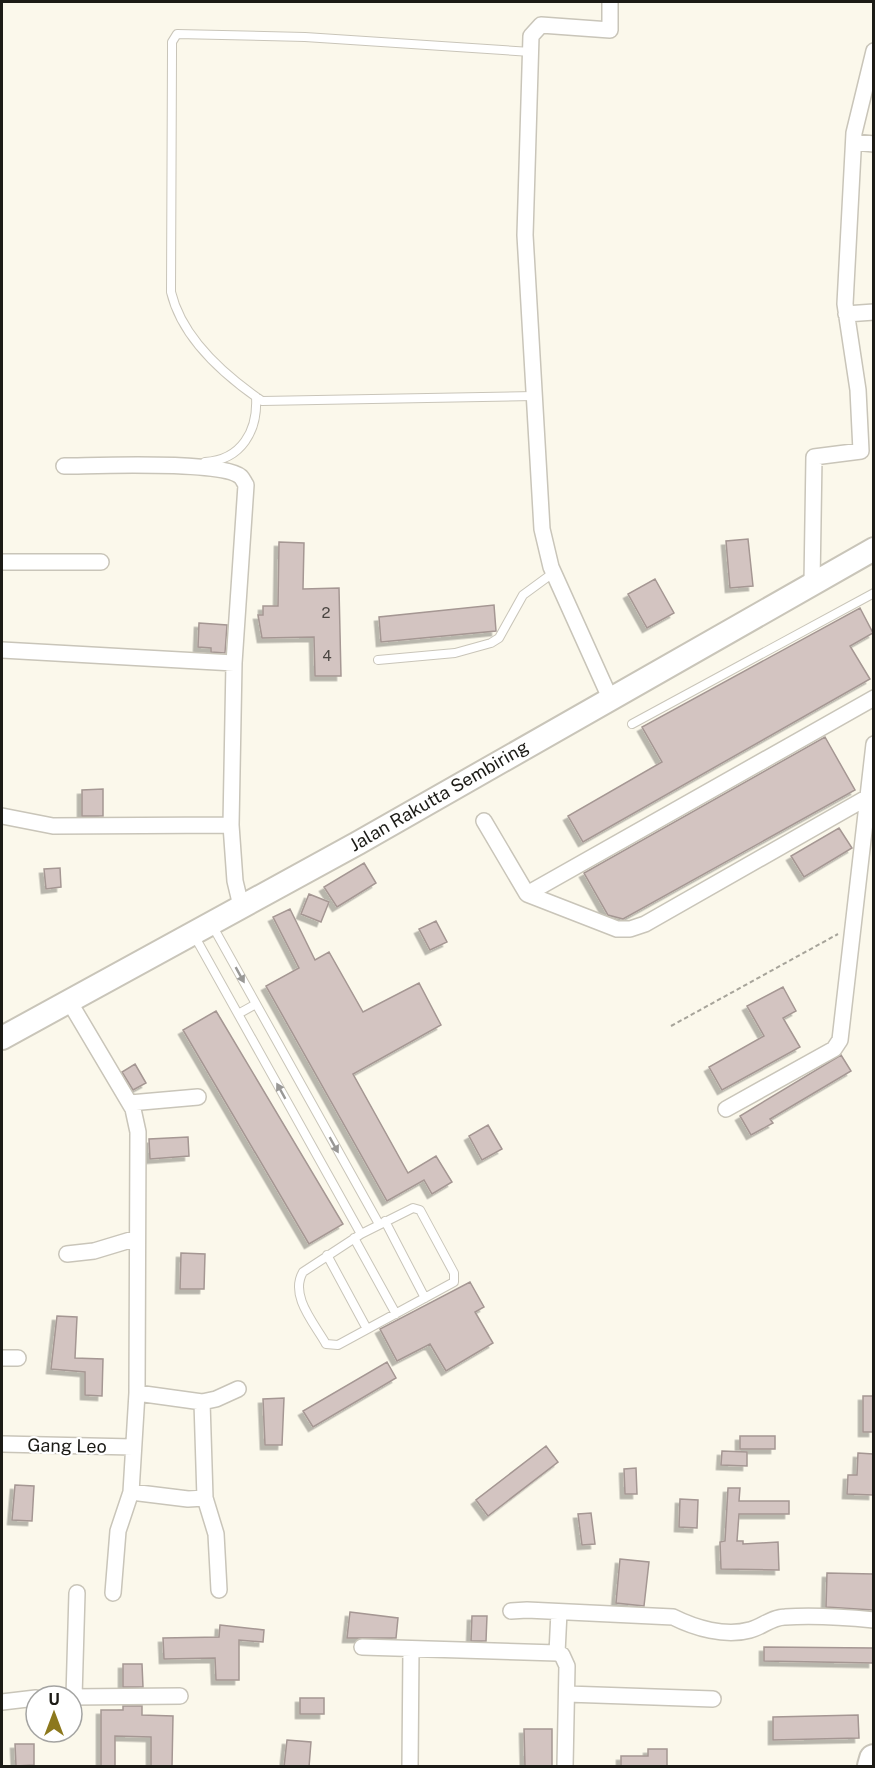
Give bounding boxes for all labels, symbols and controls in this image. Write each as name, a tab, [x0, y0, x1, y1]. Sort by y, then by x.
house number: 2	[322, 604, 331, 621]
house number: 4	[322, 647, 332, 664]
street label: Jalan Rakutta Sembiring	[346, 736, 532, 855]
one-way arrow	[234, 966, 244, 983]
one-way arrow	[276, 1083, 287, 1099]
one-way arrow	[329, 1137, 340, 1153]
street label: Gang Leo	[27, 1434, 107, 1457]
north arrow	[24, 1684, 84, 1744]
text: U	[48, 1690, 60, 1709]

